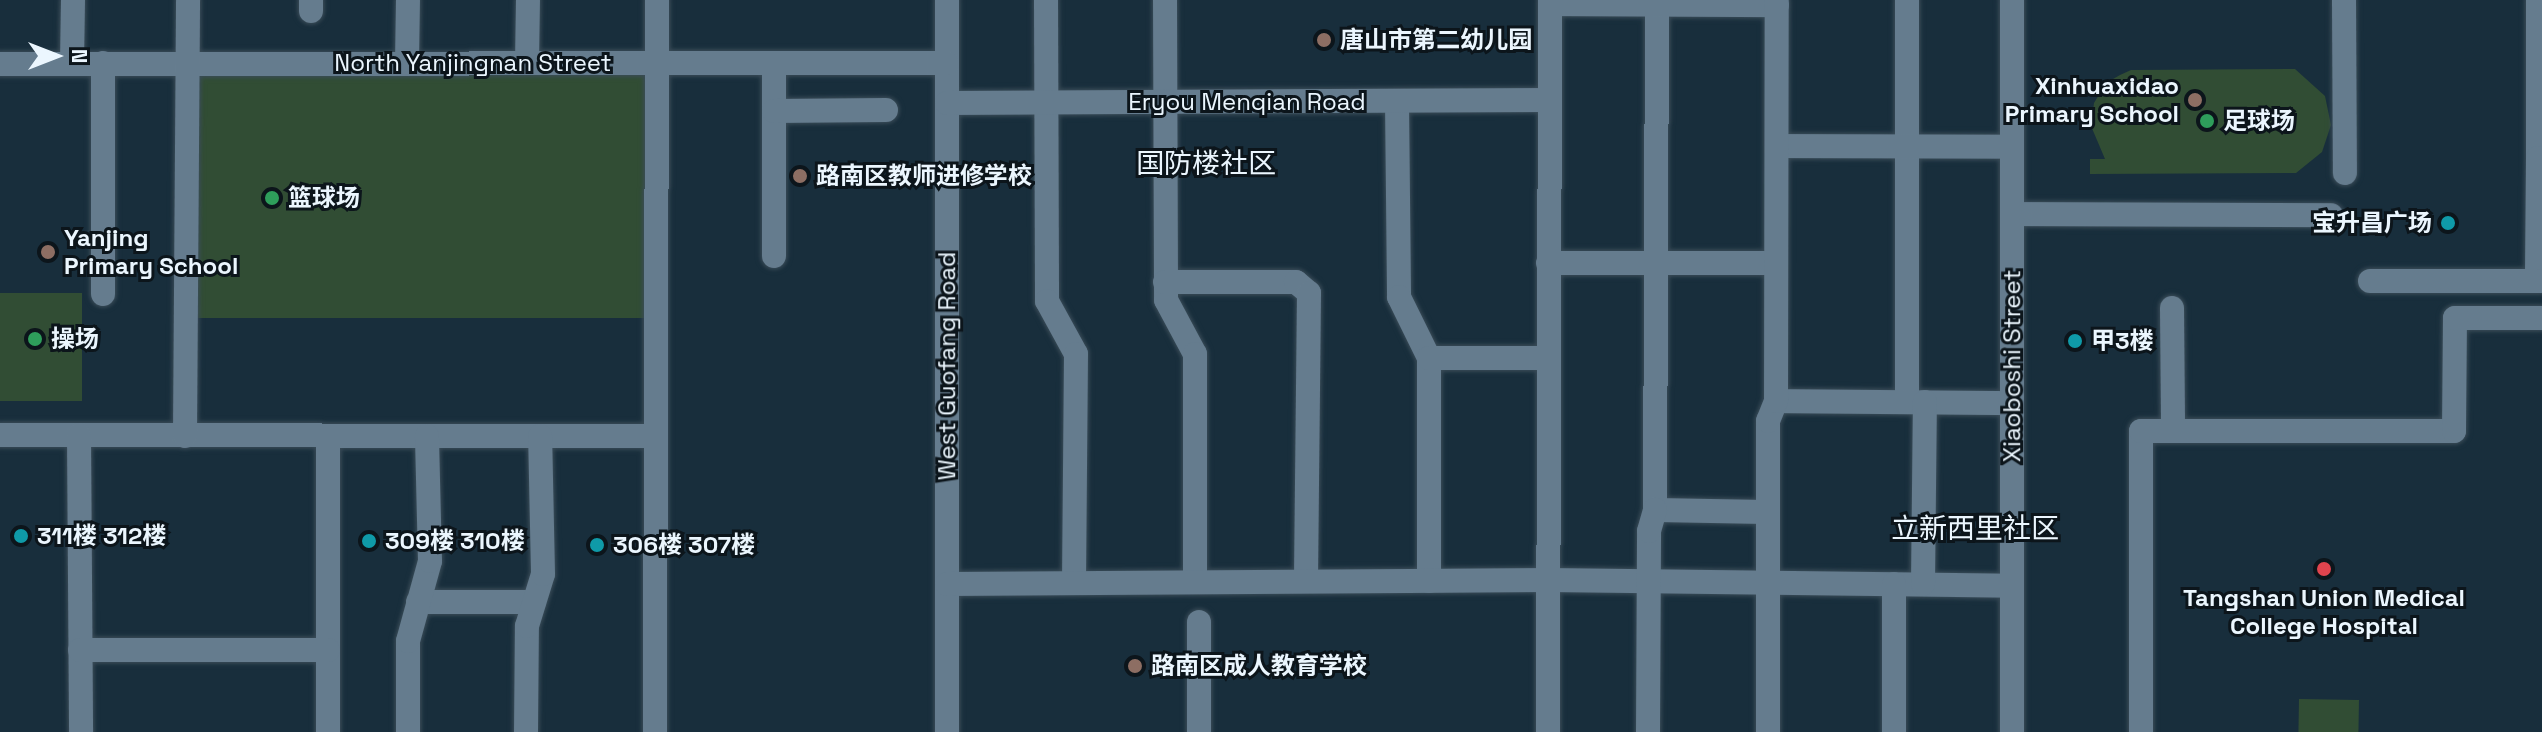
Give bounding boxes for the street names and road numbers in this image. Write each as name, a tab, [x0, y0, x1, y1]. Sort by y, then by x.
street label: North Yanjingnan Street	[334, 49, 612, 77]
street label: Eryou Menqian Road	[1128, 88, 1366, 116]
street label: West Guofang Road	[933, 252, 961, 480]
street label: Xiaoboshi Street	[1998, 270, 2026, 462]

